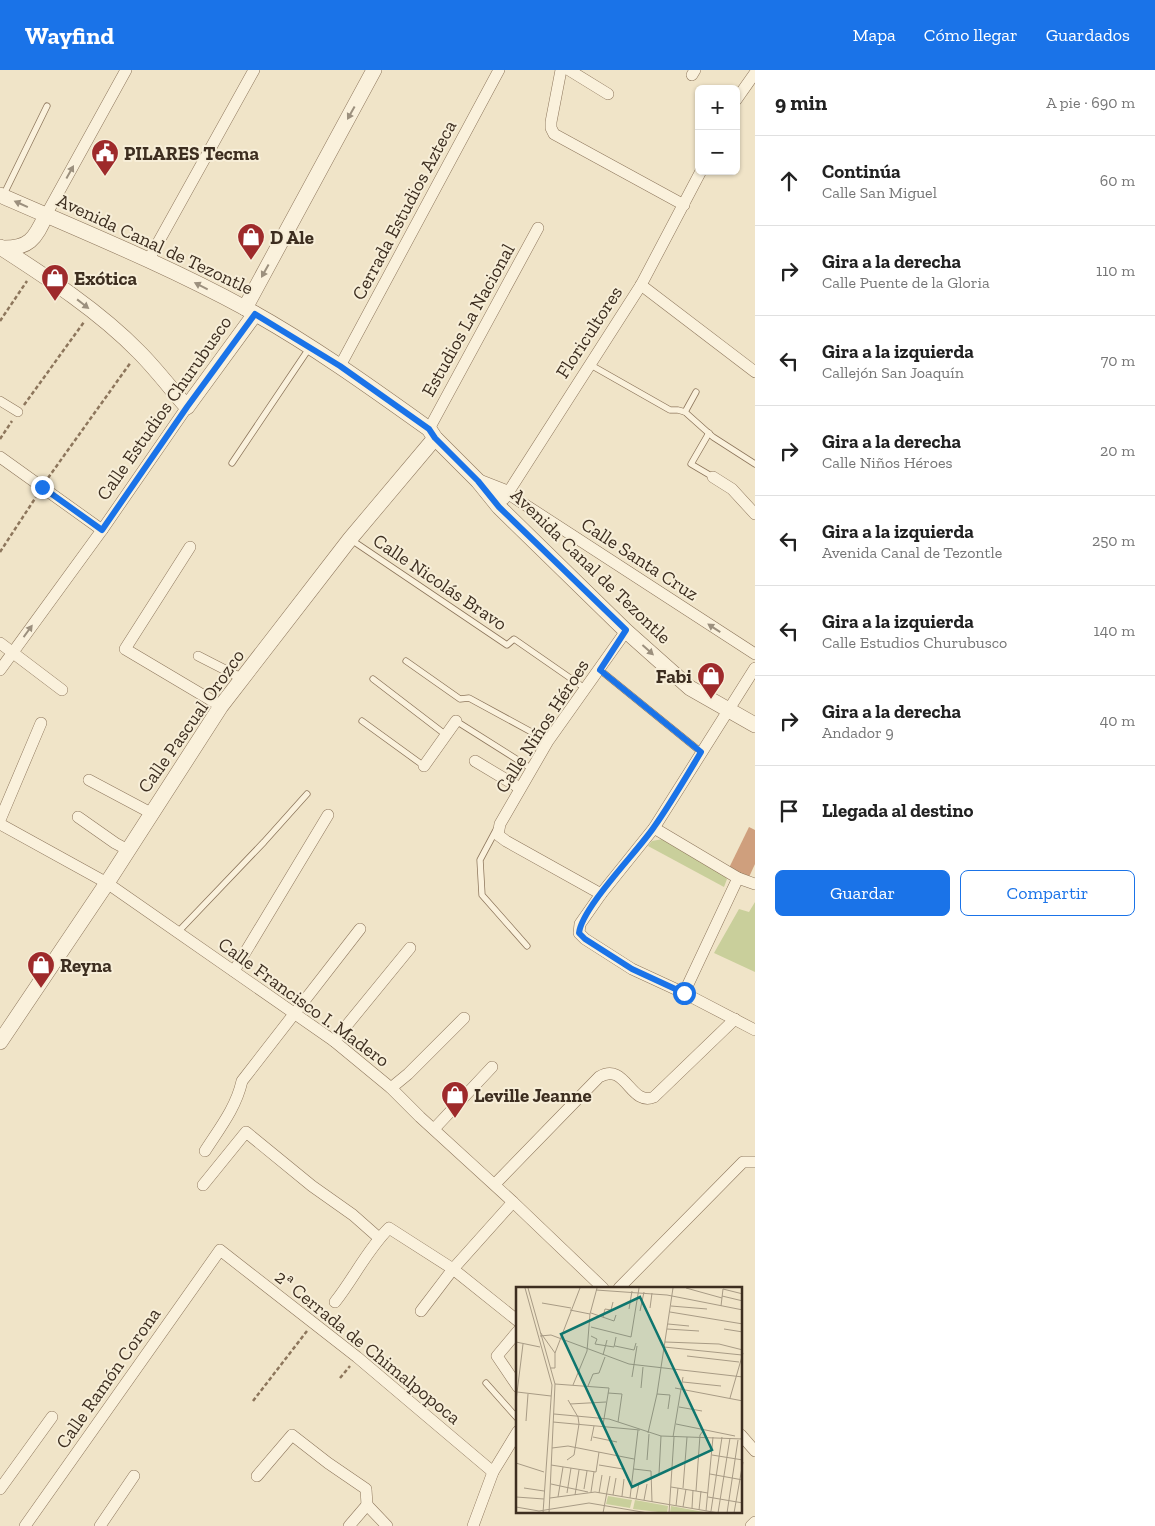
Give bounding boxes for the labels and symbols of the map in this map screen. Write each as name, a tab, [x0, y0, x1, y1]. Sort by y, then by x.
one-way arrow	[347, 105, 355, 120]
street label: Cerrada Estudios Azteca	[347, 116, 461, 304]
public building icon: PILARES Tecma	[90, 138, 120, 177]
place label: PILARES Tecma	[124, 142, 259, 165]
one-way arrow	[66, 165, 74, 180]
street label: Avenida Canal de Tezontle	[53, 188, 257, 300]
one-way arrow	[14, 200, 28, 208]
shop icon: D Ale	[236, 222, 266, 261]
place label: D Ale	[270, 226, 314, 249]
street label: Estudios La Nacional	[417, 240, 519, 400]
shop icon: Exótica	[40, 263, 70, 302]
one-way arrow	[261, 264, 269, 278]
place label: Exótica	[74, 267, 137, 290]
one-way arrow	[194, 282, 208, 290]
street label: Floricultores	[551, 282, 627, 382]
one-way arrow	[77, 299, 90, 310]
street label: Calle Estudios Churubusco	[91, 311, 237, 505]
route end	[31, 476, 54, 499]
street label: Avenida Canal de Tezontle	[506, 483, 676, 649]
street label: Calle Santa Cruz	[577, 513, 703, 606]
street label: Calle Nicolás Bravo	[369, 529, 512, 635]
one-way arrow	[707, 623, 721, 633]
one-way arrow	[23, 624, 33, 638]
one-way arrow	[641, 644, 653, 656]
street label: Calle Pascual Orozco	[133, 645, 249, 797]
street label: Calle Niños Héroes	[490, 655, 594, 797]
shop icon: Fabi	[696, 661, 726, 700]
place label: Fabi	[656, 665, 692, 688]
street label: Calle Francisco I. Madero	[214, 932, 394, 1072]
shop icon: Reyna	[26, 950, 56, 989]
place label: Reyna	[60, 954, 112, 977]
route start	[673, 982, 696, 1005]
shop icon: Leville Jeanne	[440, 1080, 470, 1119]
place label: Leville Jeanne	[474, 1084, 592, 1107]
street label: 2ª Cerrada de Chimalpopoca	[270, 1265, 466, 1429]
inset map	[516, 1287, 742, 1514]
street label: Calle Ramón Corona	[51, 1303, 165, 1453]

